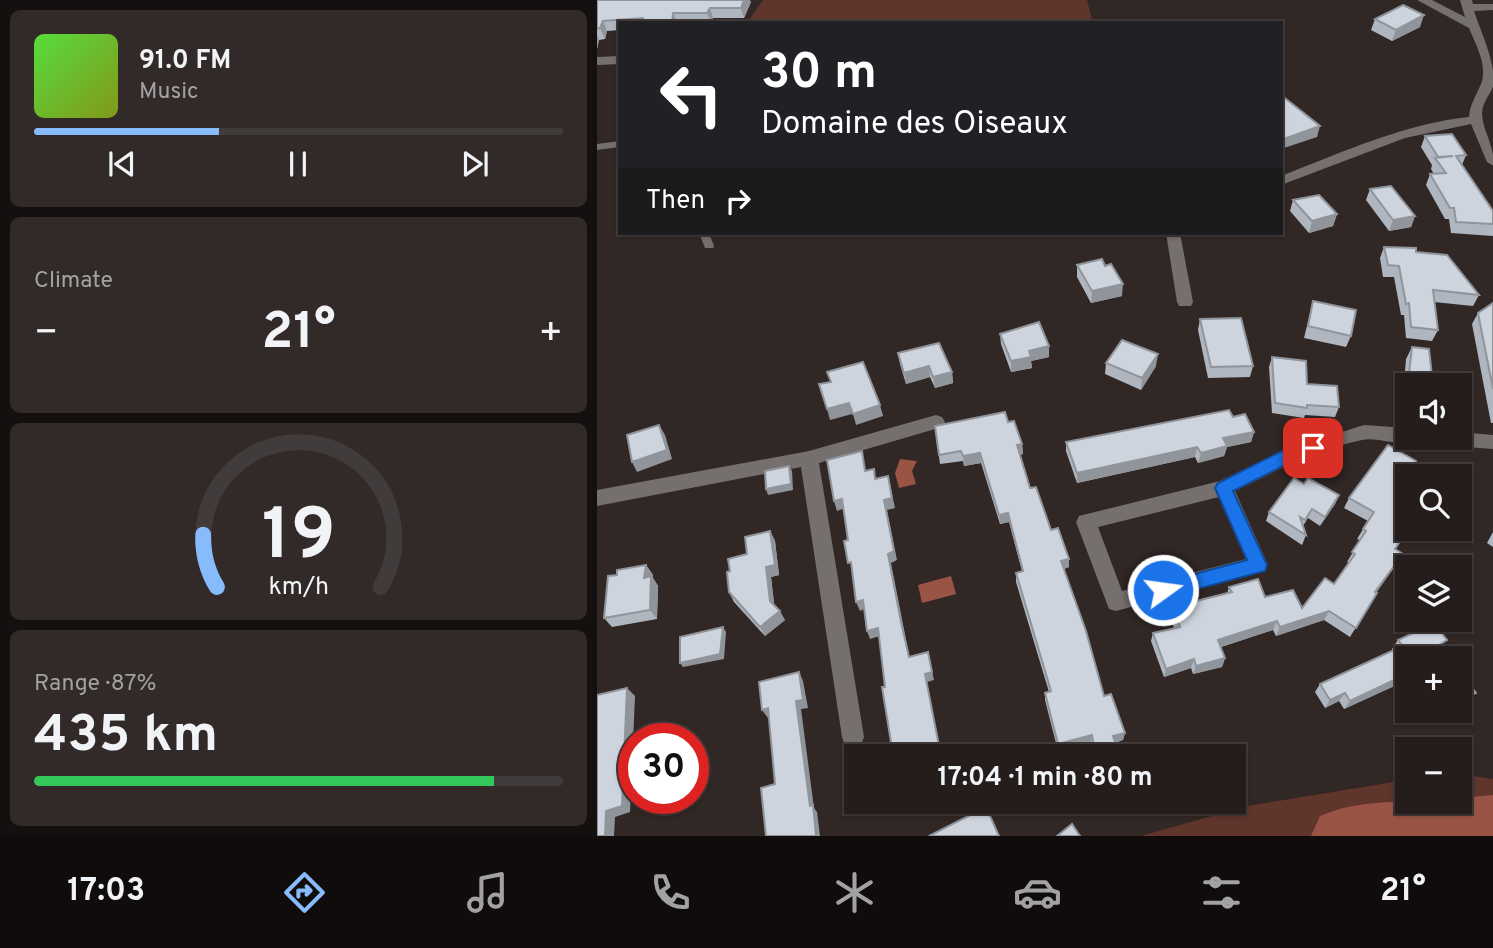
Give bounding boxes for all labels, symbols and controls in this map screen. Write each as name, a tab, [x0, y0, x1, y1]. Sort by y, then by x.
text: 30 m	[761, 44, 877, 106]
text: 91.0 FM	[139, 45, 231, 78]
icon: left	[646, 49, 737, 140]
text: Music	[139, 78, 199, 107]
text: Domaine des Oiseaux	[761, 105, 1068, 145]
icon: previous	[103, 145, 141, 183]
icon: pause	[279, 145, 317, 183]
icon: next	[456, 145, 494, 183]
icon: right	[719, 182, 757, 220]
text: Then	[646, 185, 705, 218]
text: Climate	[34, 267, 113, 296]
text: 21°	[261, 301, 336, 367]
text: −	[34, 310, 59, 359]
text: +	[538, 310, 563, 359]
map controls	[1395, 373, 1472, 814]
button: sound	[1395, 373, 1472, 450]
pin	[1283, 418, 1343, 478]
icon: arrive	[1294, 429, 1332, 467]
button: search	[1395, 464, 1472, 541]
text: 19	[262, 494, 335, 586]
position arrow	[1126, 553, 1200, 627]
button: layers	[1395, 555, 1472, 632]
text: km/h	[268, 572, 329, 604]
button: +	[1395, 646, 1472, 723]
text: Range · 87%	[34, 670, 157, 699]
text: 435 km	[34, 704, 218, 770]
speed limit sign: 30	[618, 723, 709, 814]
button: −	[1395, 737, 1472, 814]
text: 17:04 · 1 min · 80 m	[937, 762, 1153, 795]
icon: directions	[280, 868, 329, 917]
icon: music	[463, 868, 512, 917]
icon: phone	[646, 868, 695, 917]
icon: climate	[830, 868, 879, 917]
icon: car	[1013, 868, 1062, 917]
icon: filters	[1197, 868, 1246, 917]
text: 17:03	[67, 872, 145, 912]
text: 21°	[1380, 872, 1426, 912]

